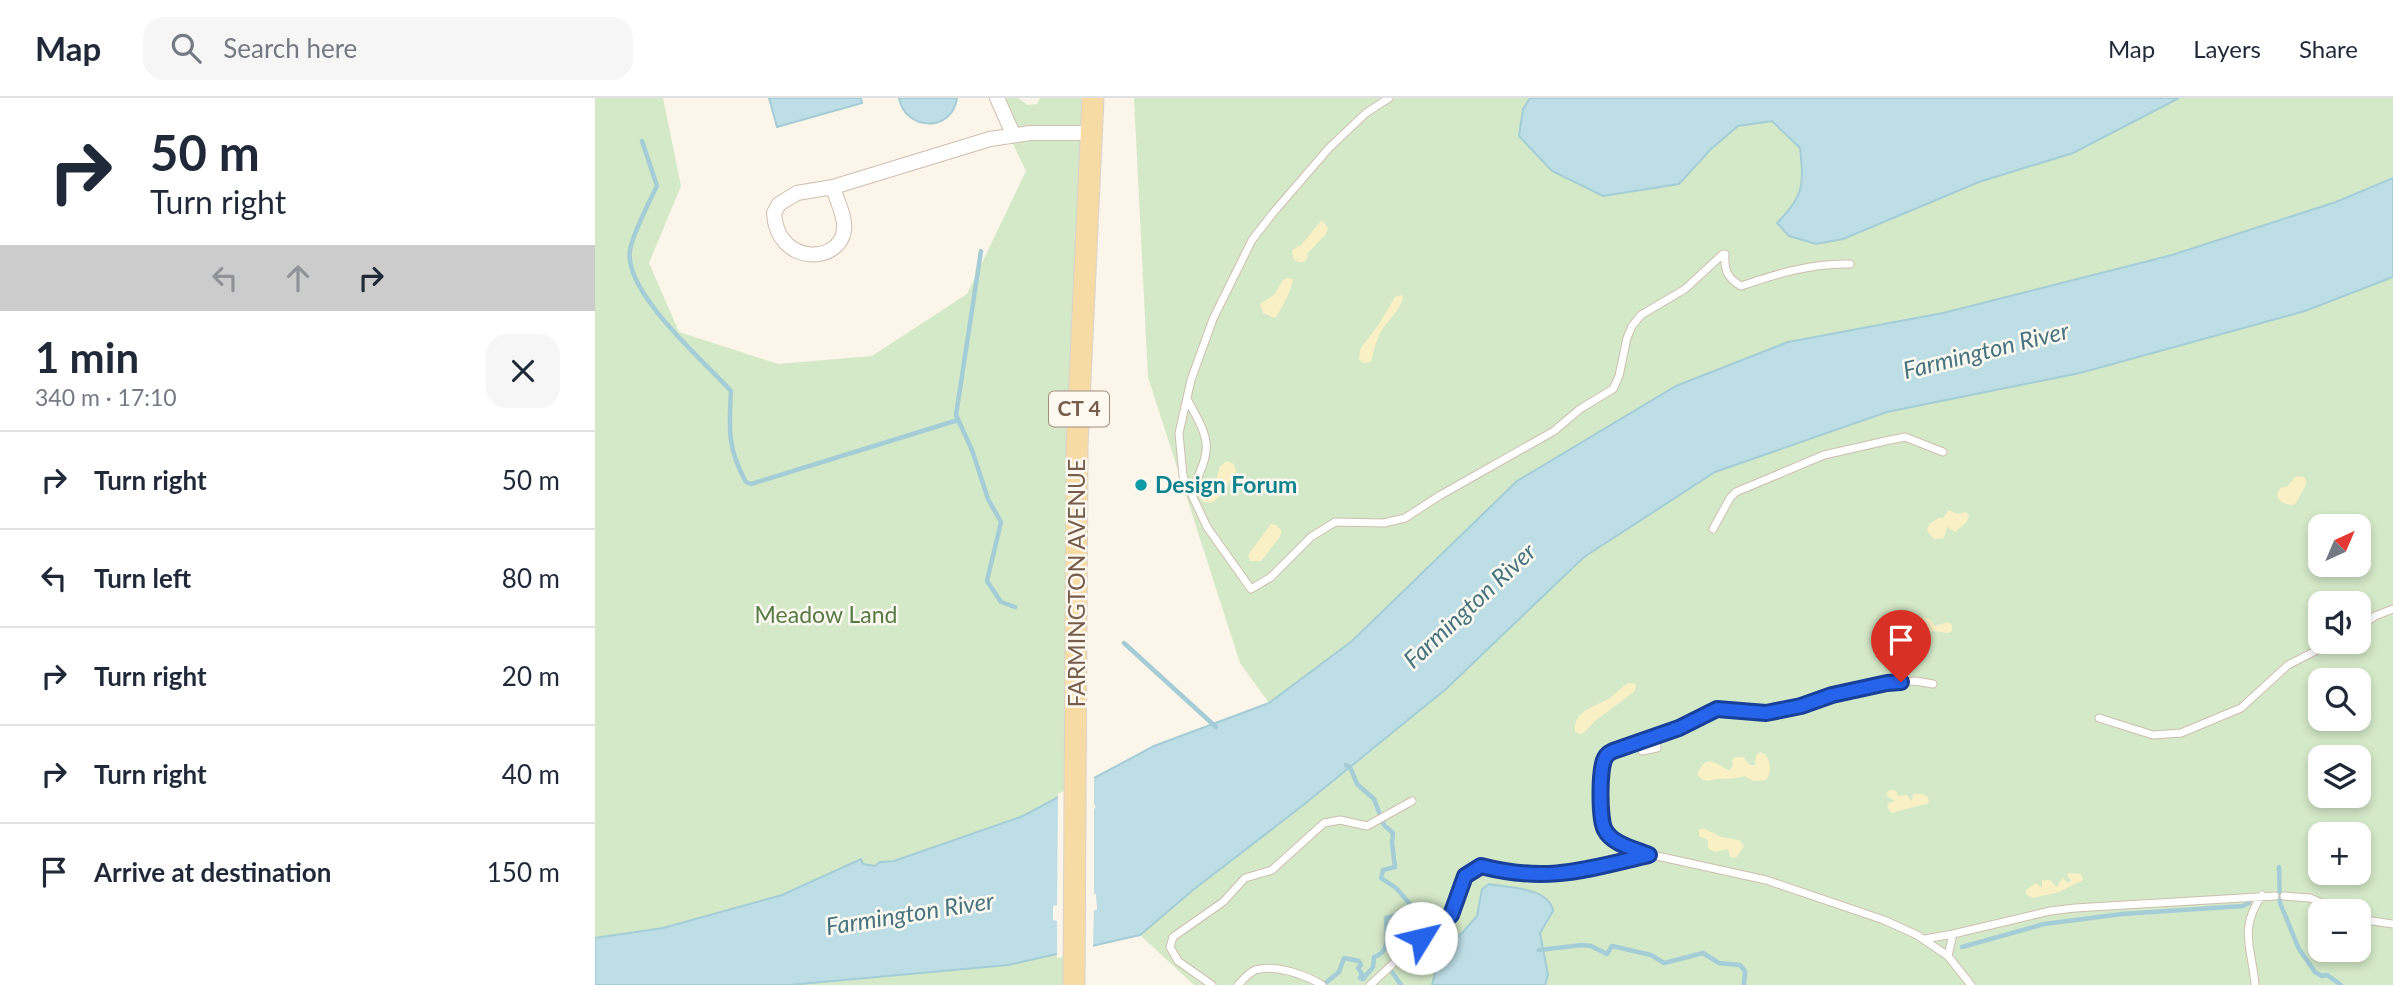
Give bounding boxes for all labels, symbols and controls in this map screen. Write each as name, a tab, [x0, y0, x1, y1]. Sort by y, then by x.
search box	[143, 17, 633, 80]
text: Map	[35, 28, 101, 68]
icon: search	[167, 29, 205, 67]
text: Search here	[223, 32, 357, 64]
text: Map	[2108, 34, 2155, 63]
text: Layers	[2193, 34, 2261, 63]
text: Share	[2299, 34, 2358, 63]
text: 50 m	[150, 123, 260, 181]
icon: right	[35, 126, 126, 217]
text: Turn right	[150, 182, 286, 221]
icon: left	[206, 259, 244, 297]
icon: ahead	[279, 259, 317, 297]
icon: right	[352, 259, 390, 297]
water label: Farmington River	[1900, 315, 2072, 384]
text: 1 min	[35, 332, 139, 382]
button: close	[486, 334, 560, 408]
text: 340 m · 17:10	[35, 383, 177, 411]
road number: CT 4	[1049, 392, 1109, 426]
street label: FARMINGTON AVENUE	[1062, 459, 1090, 707]
icon: right	[35, 461, 73, 499]
text: Turn right	[94, 464, 207, 496]
text: 50 m	[502, 464, 560, 496]
place label: Design Forum	[1155, 470, 1297, 498]
marker: Design Forum	[1133, 477, 1149, 493]
north arrow	[2308, 514, 2371, 578]
map controls	[2308, 514, 2371, 962]
water label: Farmington River	[1397, 536, 1542, 673]
icon: left	[35, 559, 73, 597]
text: Turn left	[94, 562, 191, 594]
text: 80 m	[502, 562, 560, 594]
button: sound	[2308, 591, 2371, 654]
park label: Meadow Land	[755, 600, 897, 628]
pin	[1871, 610, 1931, 682]
icon: arrive	[1882, 621, 1920, 659]
icon: right	[35, 657, 73, 695]
text: Turn right	[94, 660, 207, 692]
text: 20 m	[502, 660, 560, 692]
button: search	[2308, 668, 2371, 731]
button: layers	[2308, 745, 2371, 808]
icon: right	[35, 755, 73, 793]
text: Turn right	[94, 758, 207, 790]
text: 40 m	[502, 758, 560, 790]
button: +	[2308, 822, 2371, 885]
icon: arrive	[35, 853, 73, 891]
text: Arrive at destination	[94, 856, 331, 888]
text: 150 m	[487, 856, 560, 888]
water label: Farmington River	[824, 885, 997, 940]
button: −	[2308, 899, 2371, 962]
position arrow	[1384, 901, 1458, 975]

